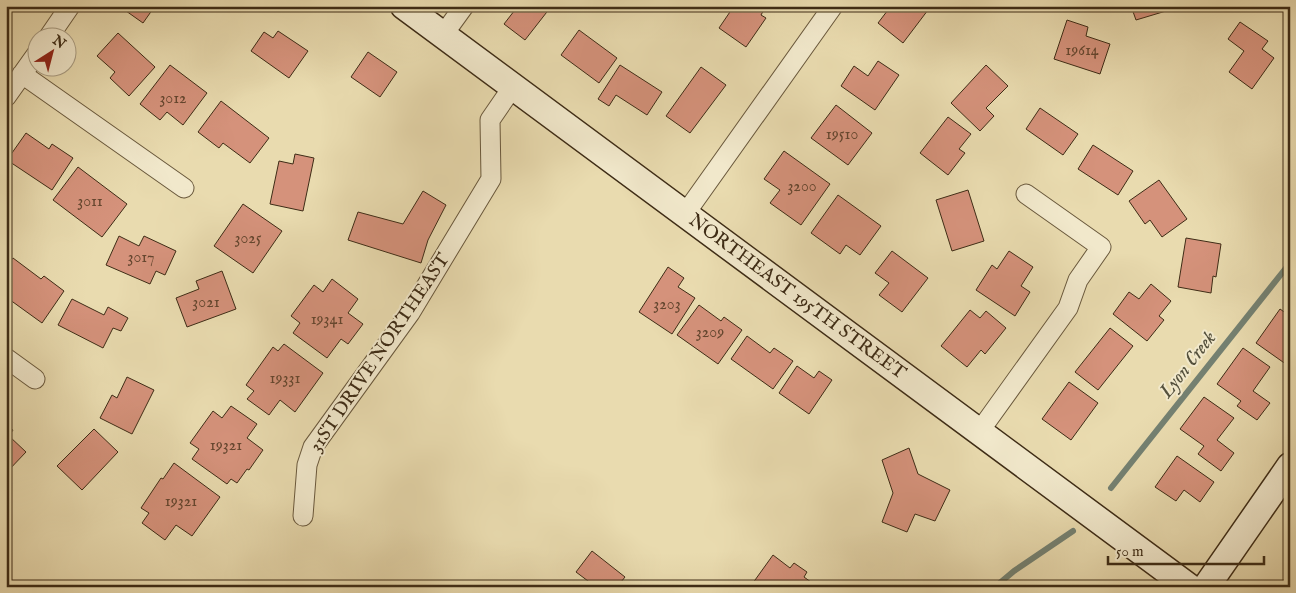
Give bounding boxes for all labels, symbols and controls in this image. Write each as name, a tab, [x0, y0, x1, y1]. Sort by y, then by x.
north arrow	[28, 28, 78, 78]
text: N	[48, 31, 69, 53]
house number: 19614	[1065, 41, 1099, 61]
house number: 3012	[159, 89, 187, 109]
house number: 19510	[826, 125, 858, 145]
house number: 3200	[787, 177, 817, 197]
house number: 3011	[77, 192, 103, 212]
street label: NORTHEAST 195TH STREET	[684, 209, 911, 385]
house number: 3025	[234, 229, 262, 249]
house number: 3017	[127, 248, 155, 268]
street label: 31ST DRIVE NORTHEAST	[304, 249, 456, 457]
house number: 3021	[192, 293, 220, 313]
house number: 3203	[653, 295, 681, 315]
house number: 19341	[311, 310, 343, 330]
house number: 3209	[696, 323, 724, 343]
water label: Lyon Creek	[1153, 326, 1222, 404]
house number: 19331	[270, 369, 300, 389]
house number: 19321	[210, 436, 242, 456]
house number: 19321	[165, 492, 197, 512]
scale bar	[1108, 533, 1265, 565]
text: 50 m	[1116, 542, 1144, 561]

